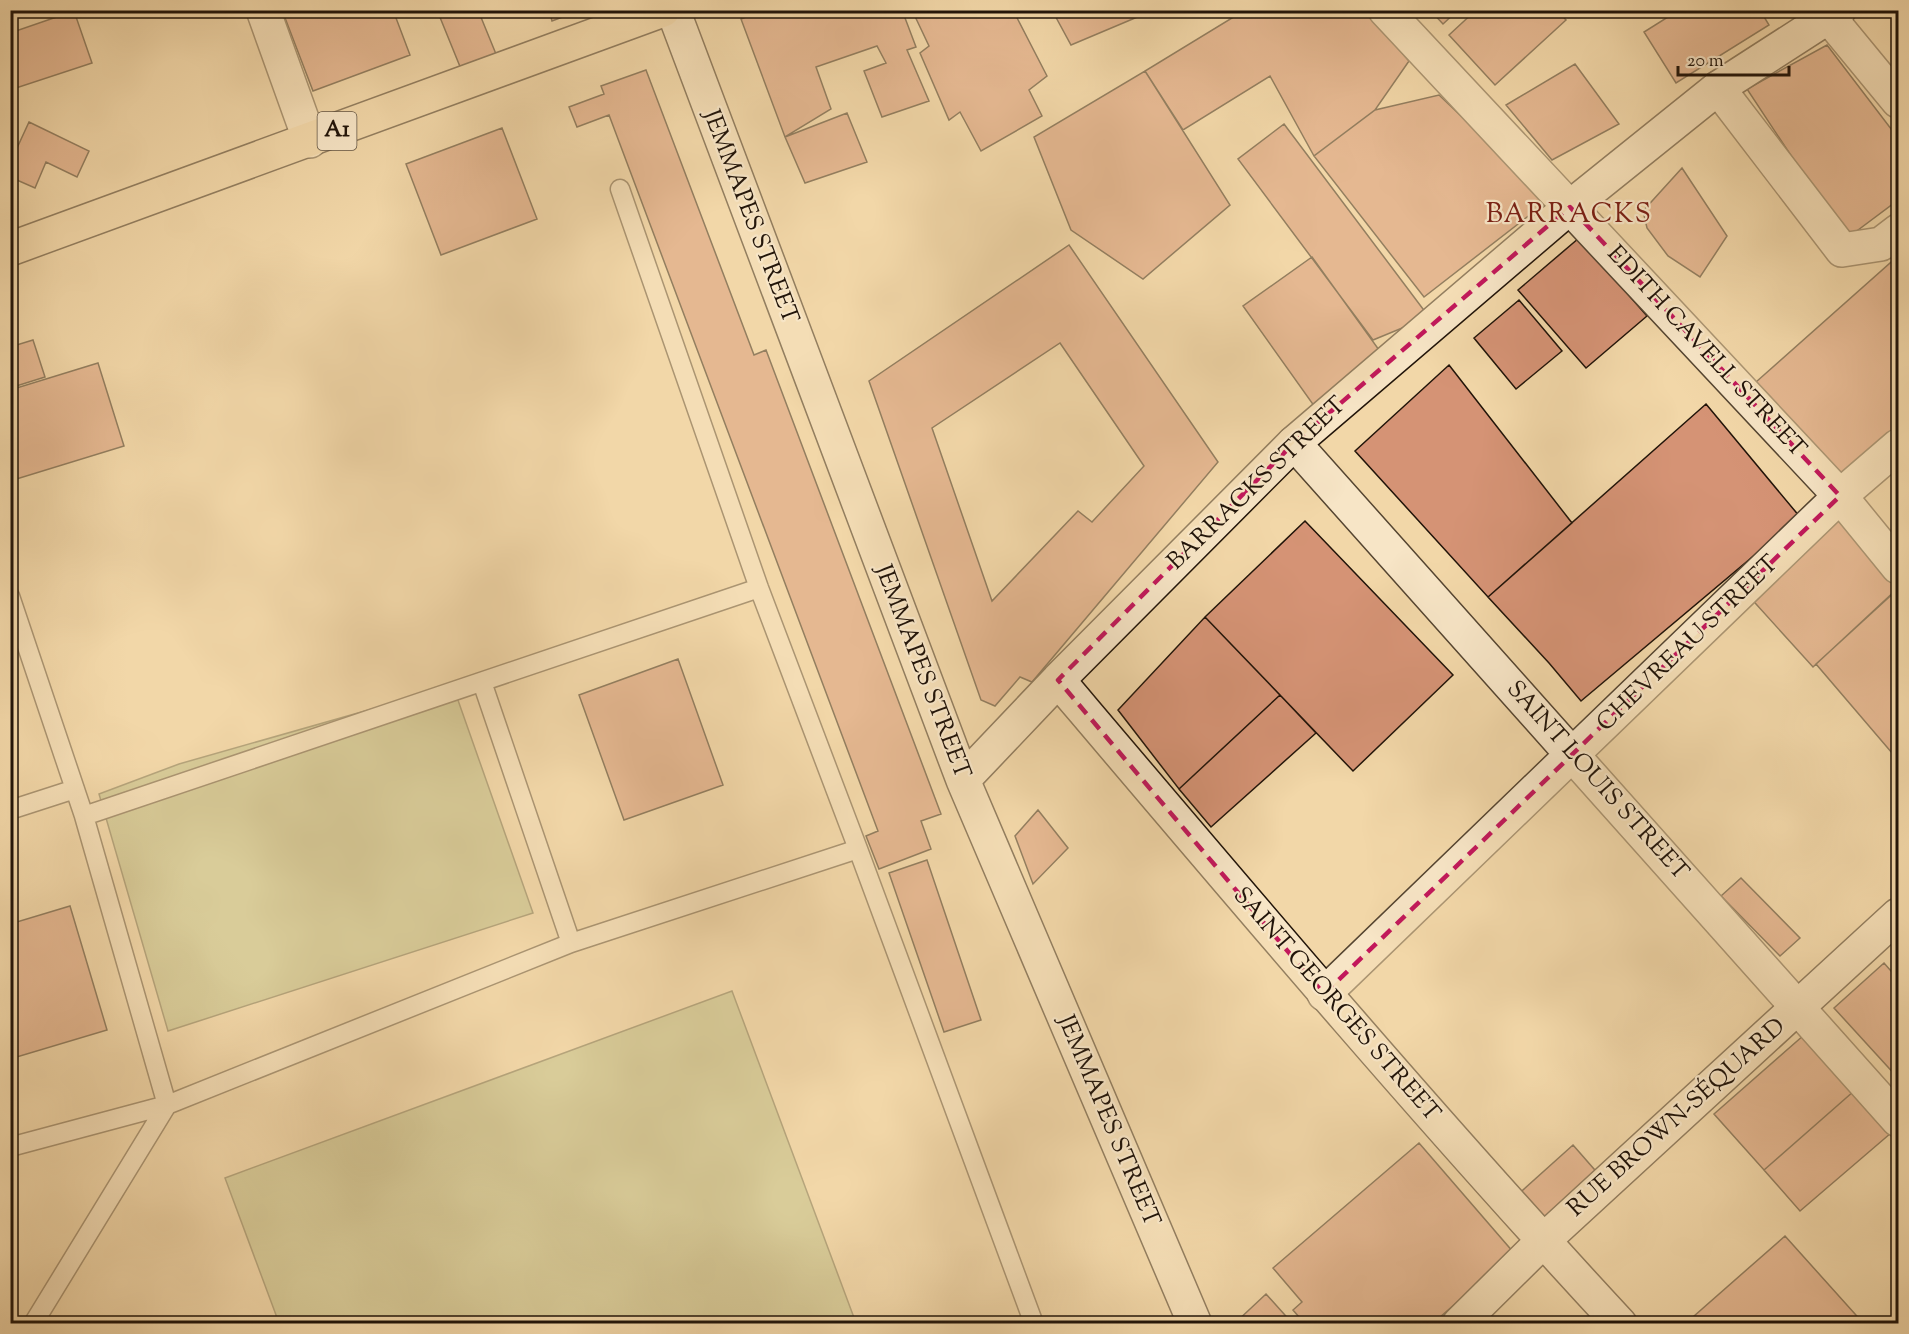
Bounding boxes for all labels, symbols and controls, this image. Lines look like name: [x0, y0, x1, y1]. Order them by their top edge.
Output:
scale bar: [1678, 39, 1789, 77]
text: 20 m: [1687, 49, 1724, 75]
street label: JEMMAPES STREET: [693, 103, 807, 329]
road number: A1: [318, 112, 356, 150]
district label: BARRACKS: [1486, 196, 1652, 235]
street label: EDITH CAVELL STREET: [1598, 238, 1814, 466]
street label: BARRACKS STREET: [1160, 389, 1354, 578]
street label: CHEVREAU STREET: [1590, 548, 1787, 740]
street label: JEMMAPES STREET: [865, 558, 979, 784]
street label: SAINT LOUIS STREET: [1498, 674, 1696, 888]
street label: SAINT GEORGES STREET: [1224, 880, 1448, 1130]
street label: JEMMAPES STREET: [1047, 1008, 1168, 1232]
street label: RUE BROWN-SÉQUARD: [1560, 1011, 1794, 1225]

